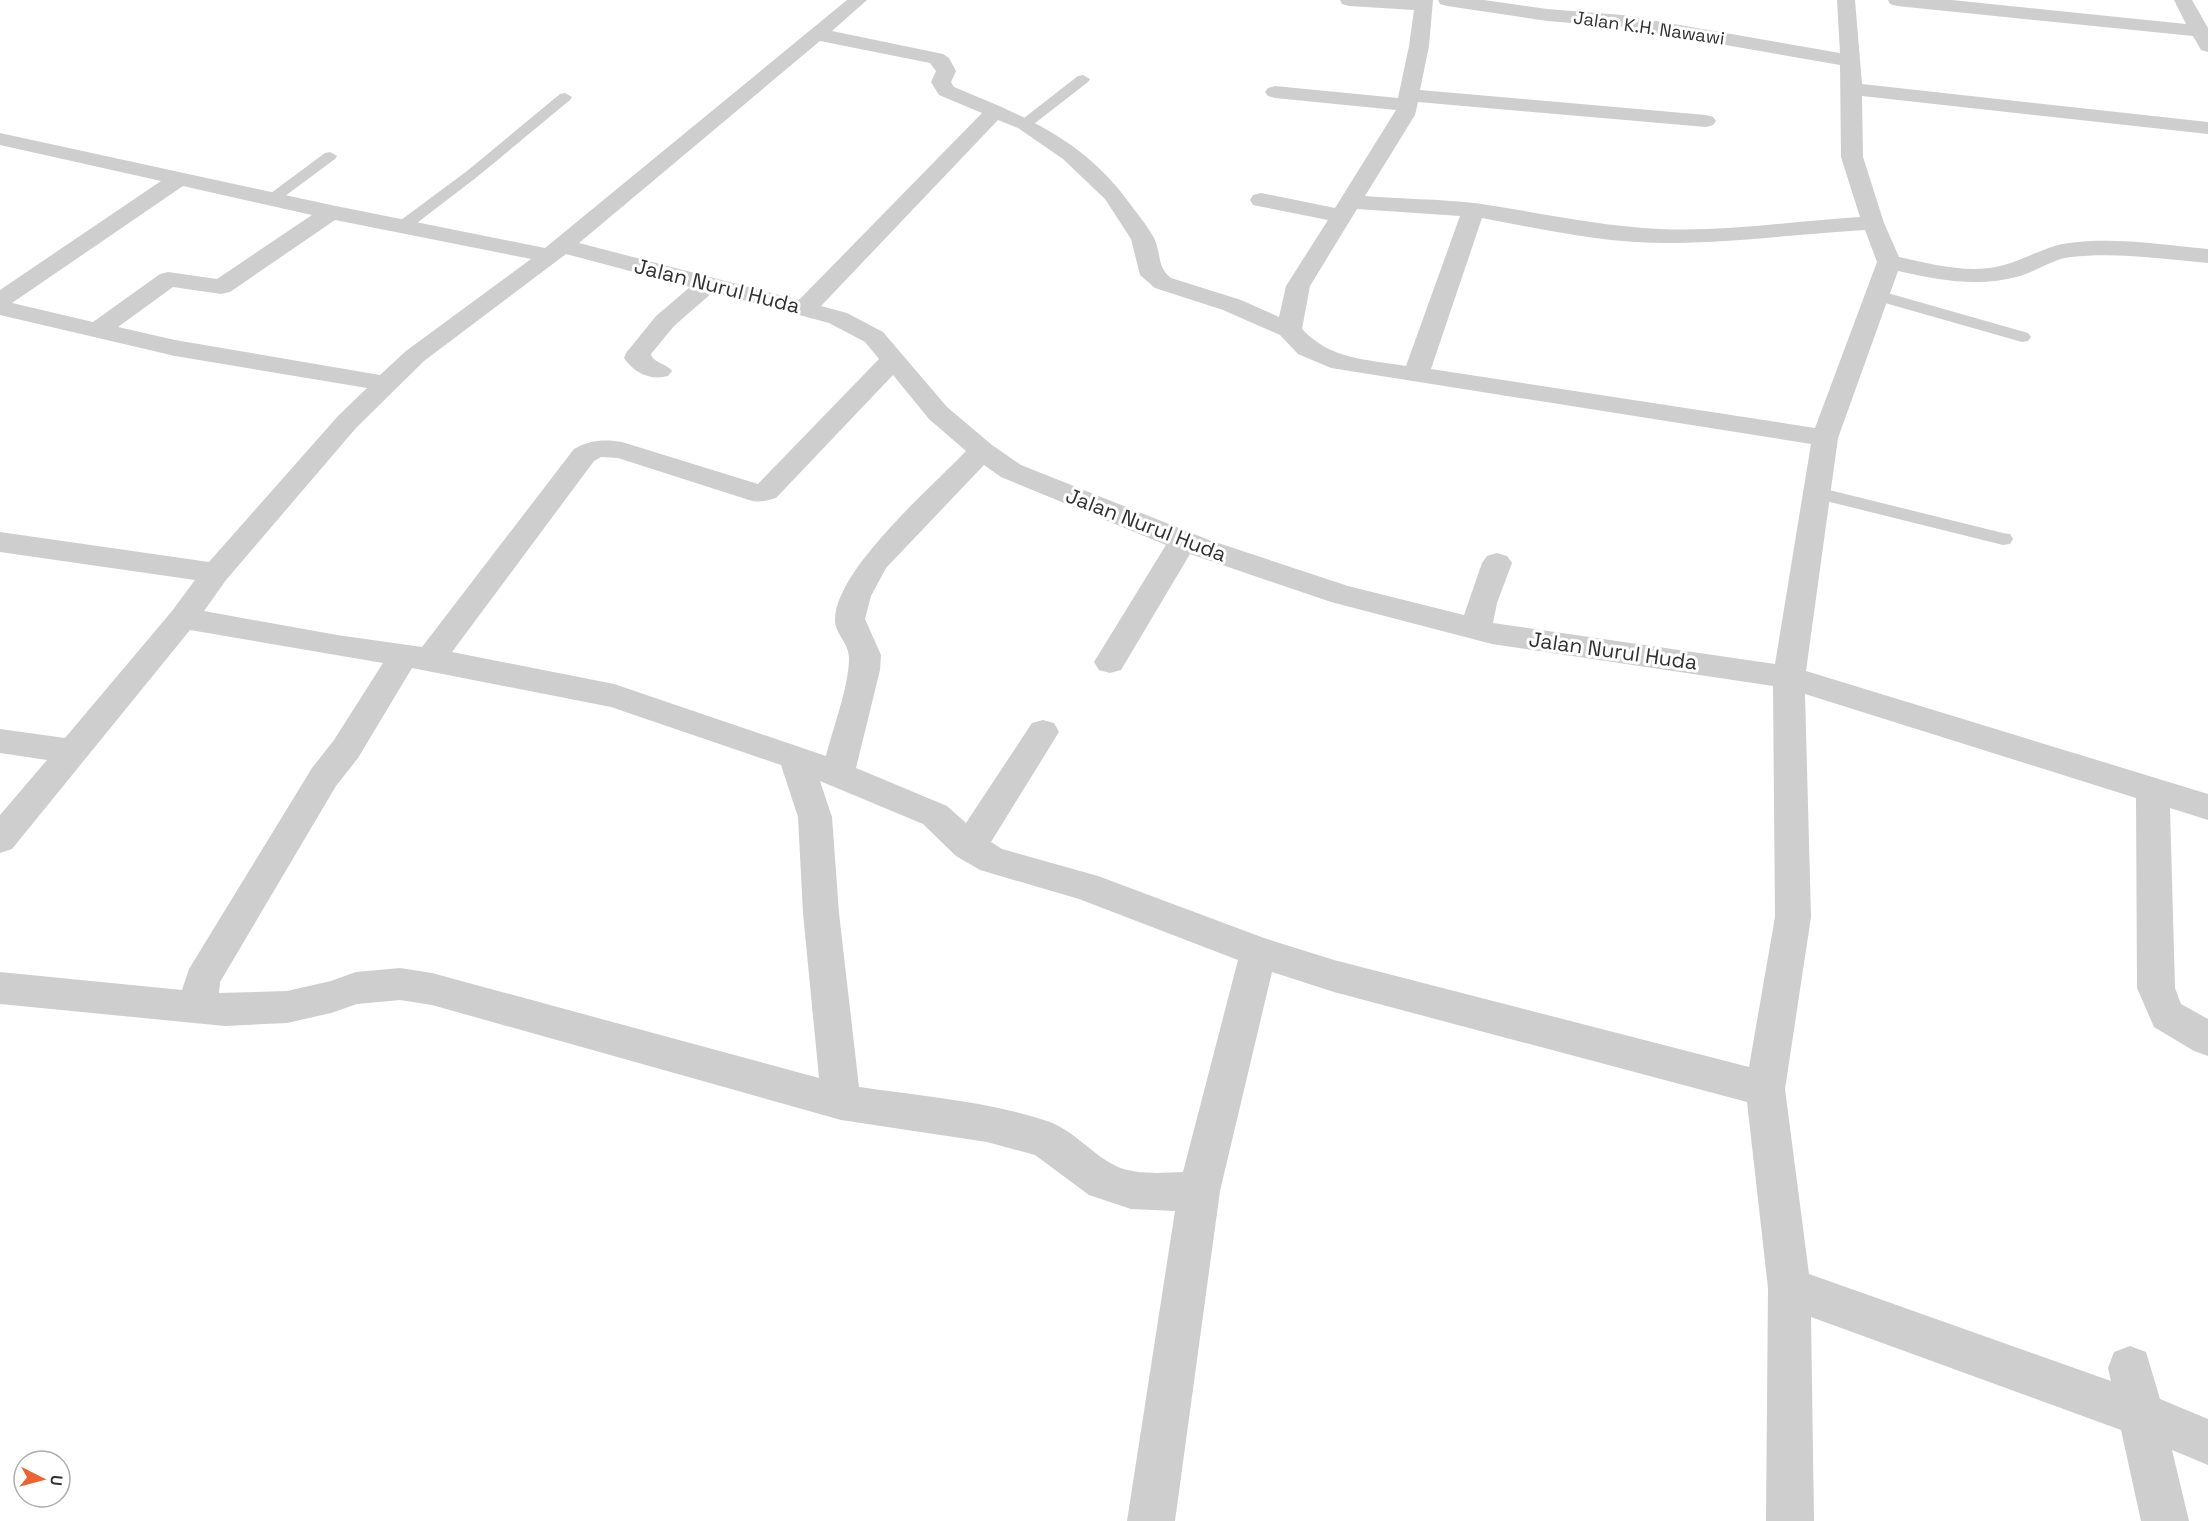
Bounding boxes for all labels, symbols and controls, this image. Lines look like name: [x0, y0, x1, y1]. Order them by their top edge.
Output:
street label: Jalan K.H. Nawawi: [1572, 6, 1726, 49]
street label: Jalan Nurul Huda: [631, 252, 803, 319]
street label: Jalan Nurul Huda: [1062, 481, 1230, 568]
street label: Jalan Nurul Huda: [1527, 625, 1699, 676]
north arrow: [12, 1449, 72, 1509]
text: U: [45, 1474, 67, 1487]

